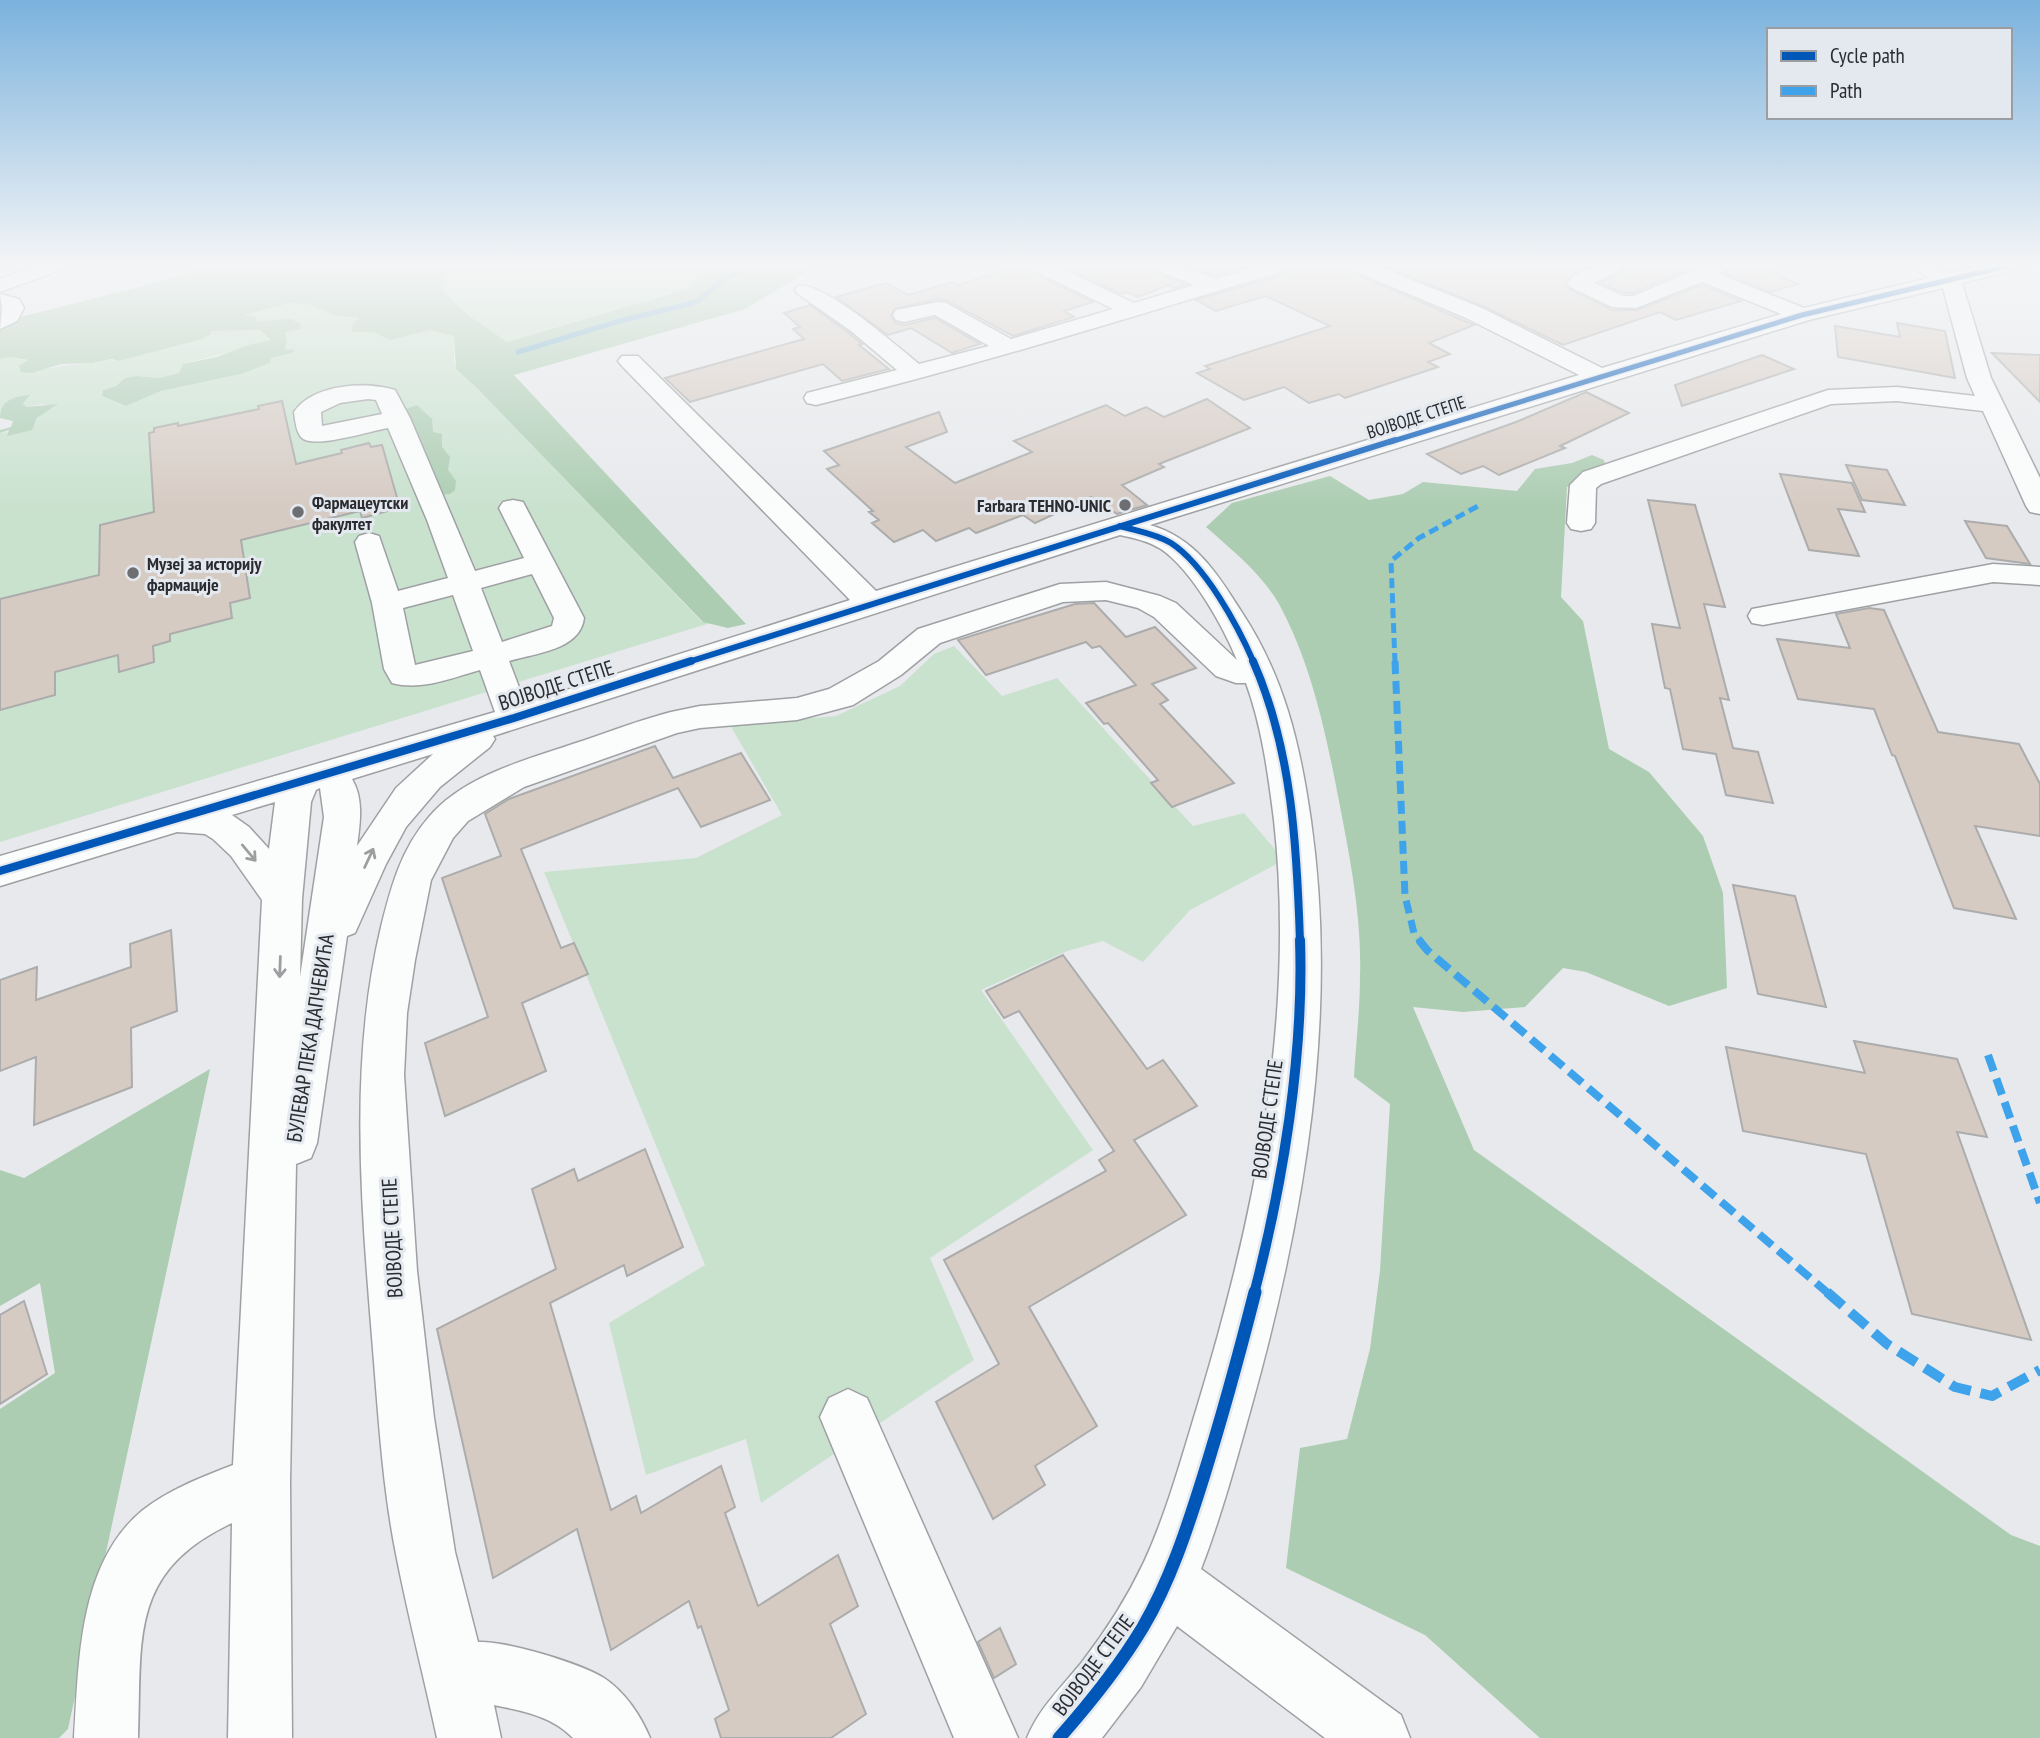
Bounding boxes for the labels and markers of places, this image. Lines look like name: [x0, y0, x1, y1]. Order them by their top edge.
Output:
place label: Фармацеутски факултет: [312, 491, 408, 535]
place label: Farbara TEHNO-UNIC: [977, 494, 1111, 517]
marker: Farbara TEHNO-UNIC: [1117, 497, 1133, 513]
marker: Фармацеутски факултет: [290, 504, 306, 520]
place label: Музеј за историју фармације: [147, 552, 262, 596]
marker: Музеј за историју фармације: [125, 565, 141, 581]

